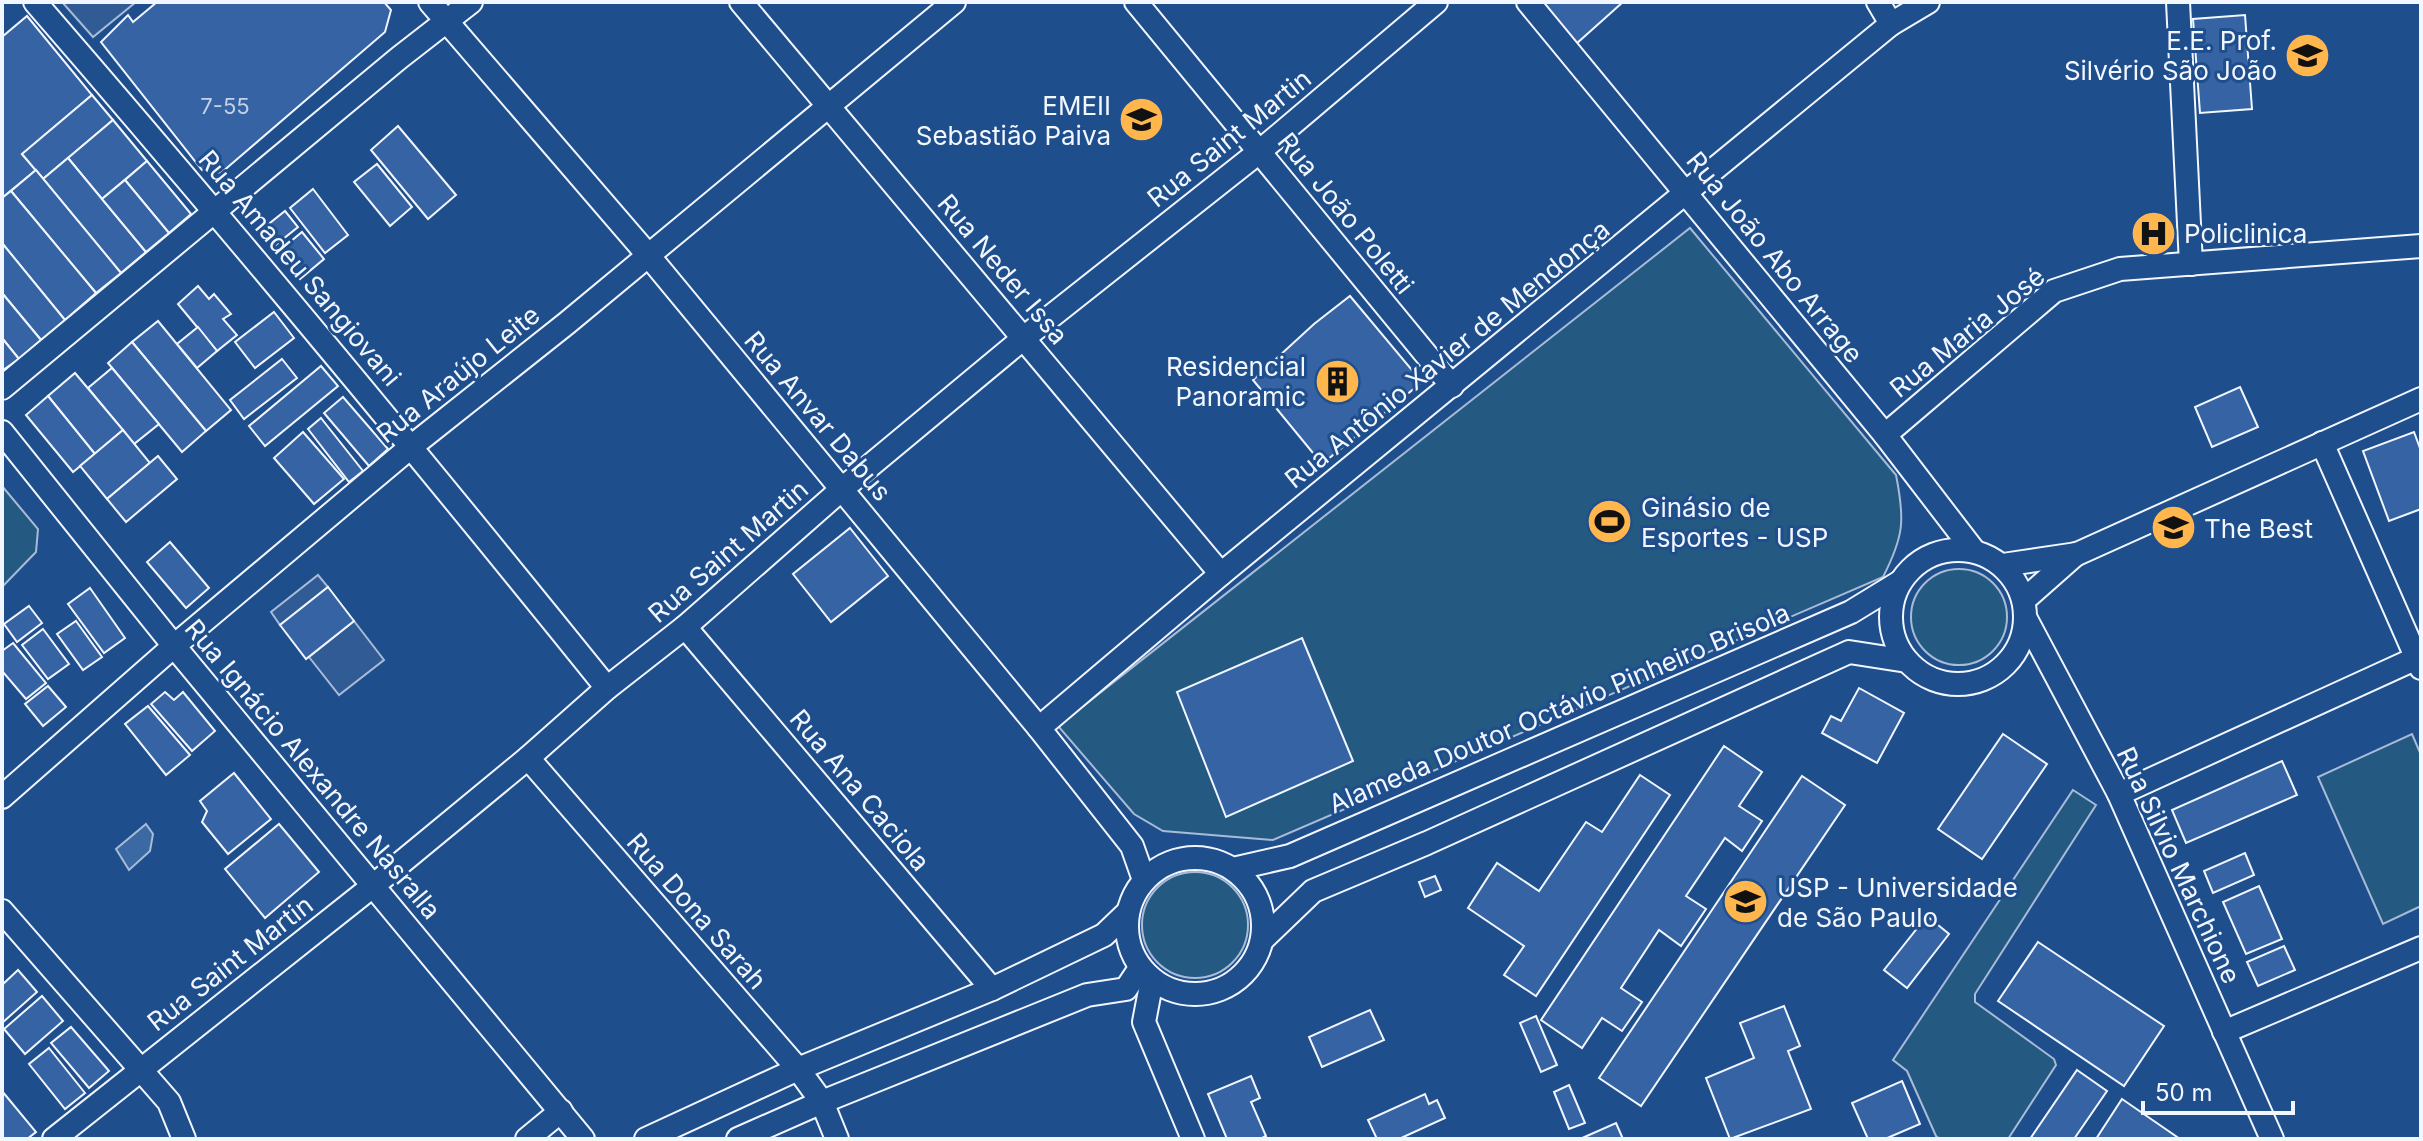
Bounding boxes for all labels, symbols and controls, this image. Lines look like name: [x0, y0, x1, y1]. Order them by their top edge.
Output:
place label: E.E. Prof. Silvério São João: [2064, 25, 2277, 86]
school or university icon: E.E. Prof. Silvério São João: [2284, 31, 2332, 79]
street label: Rua Saint Martin: [1141, 63, 1317, 213]
place label: EMEII Sebastião Paiva: [916, 90, 1111, 151]
house number: 7-55: [200, 93, 250, 119]
school or university icon: EMEII Sebastião Paiva: [1118, 96, 1166, 144]
street label: Rua João Poletti: [1272, 126, 1420, 300]
street label: Rua Amadeu Sangiovani: [192, 144, 408, 392]
street label: Rua João Abo Arrage: [1680, 145, 1870, 369]
street label: Rua Neder Issa: [931, 188, 1075, 350]
hospital icon: Policlinica: [2129, 209, 2177, 257]
street label: Rua Antônio Xavier de Mendonça: [1279, 213, 1615, 495]
place label: Policlinica: [2184, 218, 2307, 249]
street label: Rua Maria José: [1883, 260, 2051, 404]
street label: Rua Araújo Leite: [370, 299, 546, 449]
street label: Rua Anvar Dabus: [738, 325, 898, 507]
place label: Residencial Panoramic: [1166, 351, 1306, 412]
building icon: Residencial Panoramic: [1313, 357, 1361, 405]
street label: Rua Saint Martin: [642, 473, 814, 629]
place label: Ginásio de Esportes - USP: [1641, 492, 1828, 553]
sports icon: Ginásio de Esportes - USP: [1586, 498, 1634, 546]
school or university icon: The Best: [2149, 504, 2197, 552]
place label: The Best: [2204, 513, 2313, 544]
street label: Alameda Doutor Octávio Pinheiro Brisola: [1324, 596, 1794, 820]
street label: Rua Ignácio Alexandre Nasralla: [179, 613, 447, 925]
street label: Rua Ana Caciola: [784, 703, 936, 877]
street label: Rua Silvio Marchione: [2111, 742, 2247, 988]
street label: Rua Dona Sarah: [621, 827, 773, 995]
place label: USP - Universidade de São Paulo: [1777, 872, 2018, 933]
school or university icon: USP - Universidade de São Paulo: [1722, 878, 1770, 926]
street label: Rua Saint Martin: [141, 889, 319, 1037]
scale bar: [2143, 1065, 2293, 1115]
text: 50 m: [2155, 1078, 2213, 1107]

